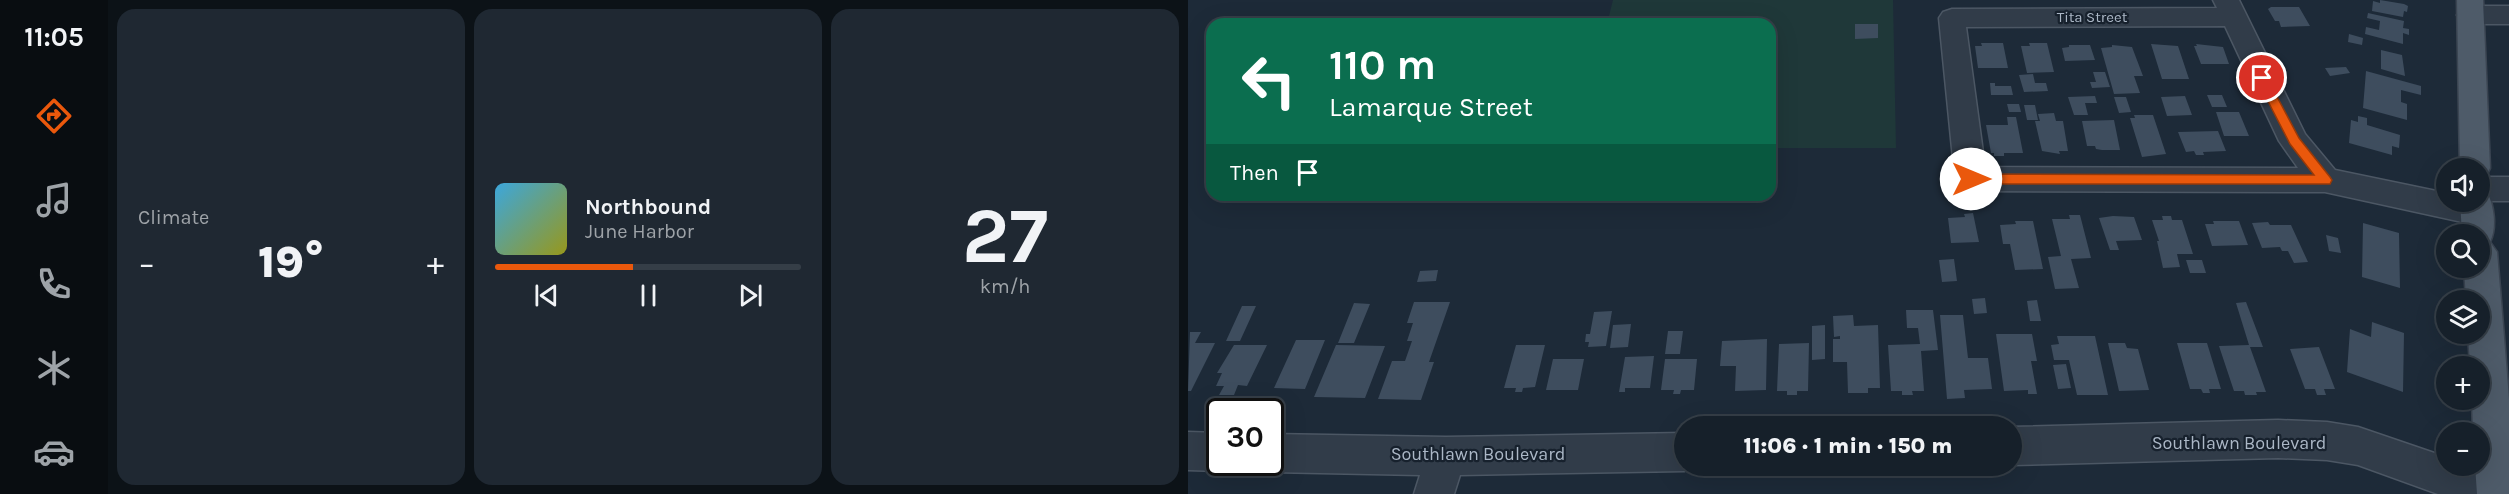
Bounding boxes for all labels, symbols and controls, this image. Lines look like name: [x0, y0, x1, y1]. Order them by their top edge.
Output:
street label: Tita Street: [2057, 8, 2128, 26]
text: 11:05: [24, 21, 84, 53]
text: 110 m: [1329, 40, 1436, 90]
icon: left: [1230, 42, 1308, 120]
pin: [2236, 52, 2287, 103]
icon: arrive: [2245, 61, 2278, 94]
text: Lamarque Street: [1329, 91, 1533, 123]
icon: directions: [33, 95, 75, 137]
position arrow: [1939, 147, 2003, 211]
icon: arrive: [1291, 156, 1324, 189]
map controls: [2436, 158, 2490, 476]
button: sound: [2436, 158, 2490, 212]
text: Then: [1230, 160, 1279, 186]
icon: music: [33, 179, 75, 221]
text: 27: [962, 190, 1048, 282]
text: Northbound: [585, 194, 711, 220]
text: Climate: [138, 206, 209, 229]
text: June Harbor: [585, 220, 694, 243]
button: search: [2436, 224, 2490, 278]
text: 19°: [258, 236, 324, 288]
text: −: [138, 244, 155, 282]
text: +: [427, 244, 444, 282]
icon: phone: [33, 263, 75, 305]
text: km/h: [980, 275, 1030, 298]
icon: previous: [530, 279, 563, 312]
icon: pause: [632, 279, 665, 312]
icon: next: [734, 279, 767, 312]
button: layers: [2436, 290, 2490, 344]
icon: climate: [33, 347, 75, 389]
button: +: [2436, 356, 2490, 410]
speed limit sign: 30: [1206, 398, 1284, 476]
button: −: [2436, 422, 2490, 476]
icon: car: [33, 431, 75, 473]
street label: Southlawn Boulevard: [2152, 432, 2326, 454]
text: 11:06 · 1 min · 150 m: [1744, 433, 1952, 459]
street label: Southlawn Boulevard: [1391, 443, 1565, 465]

